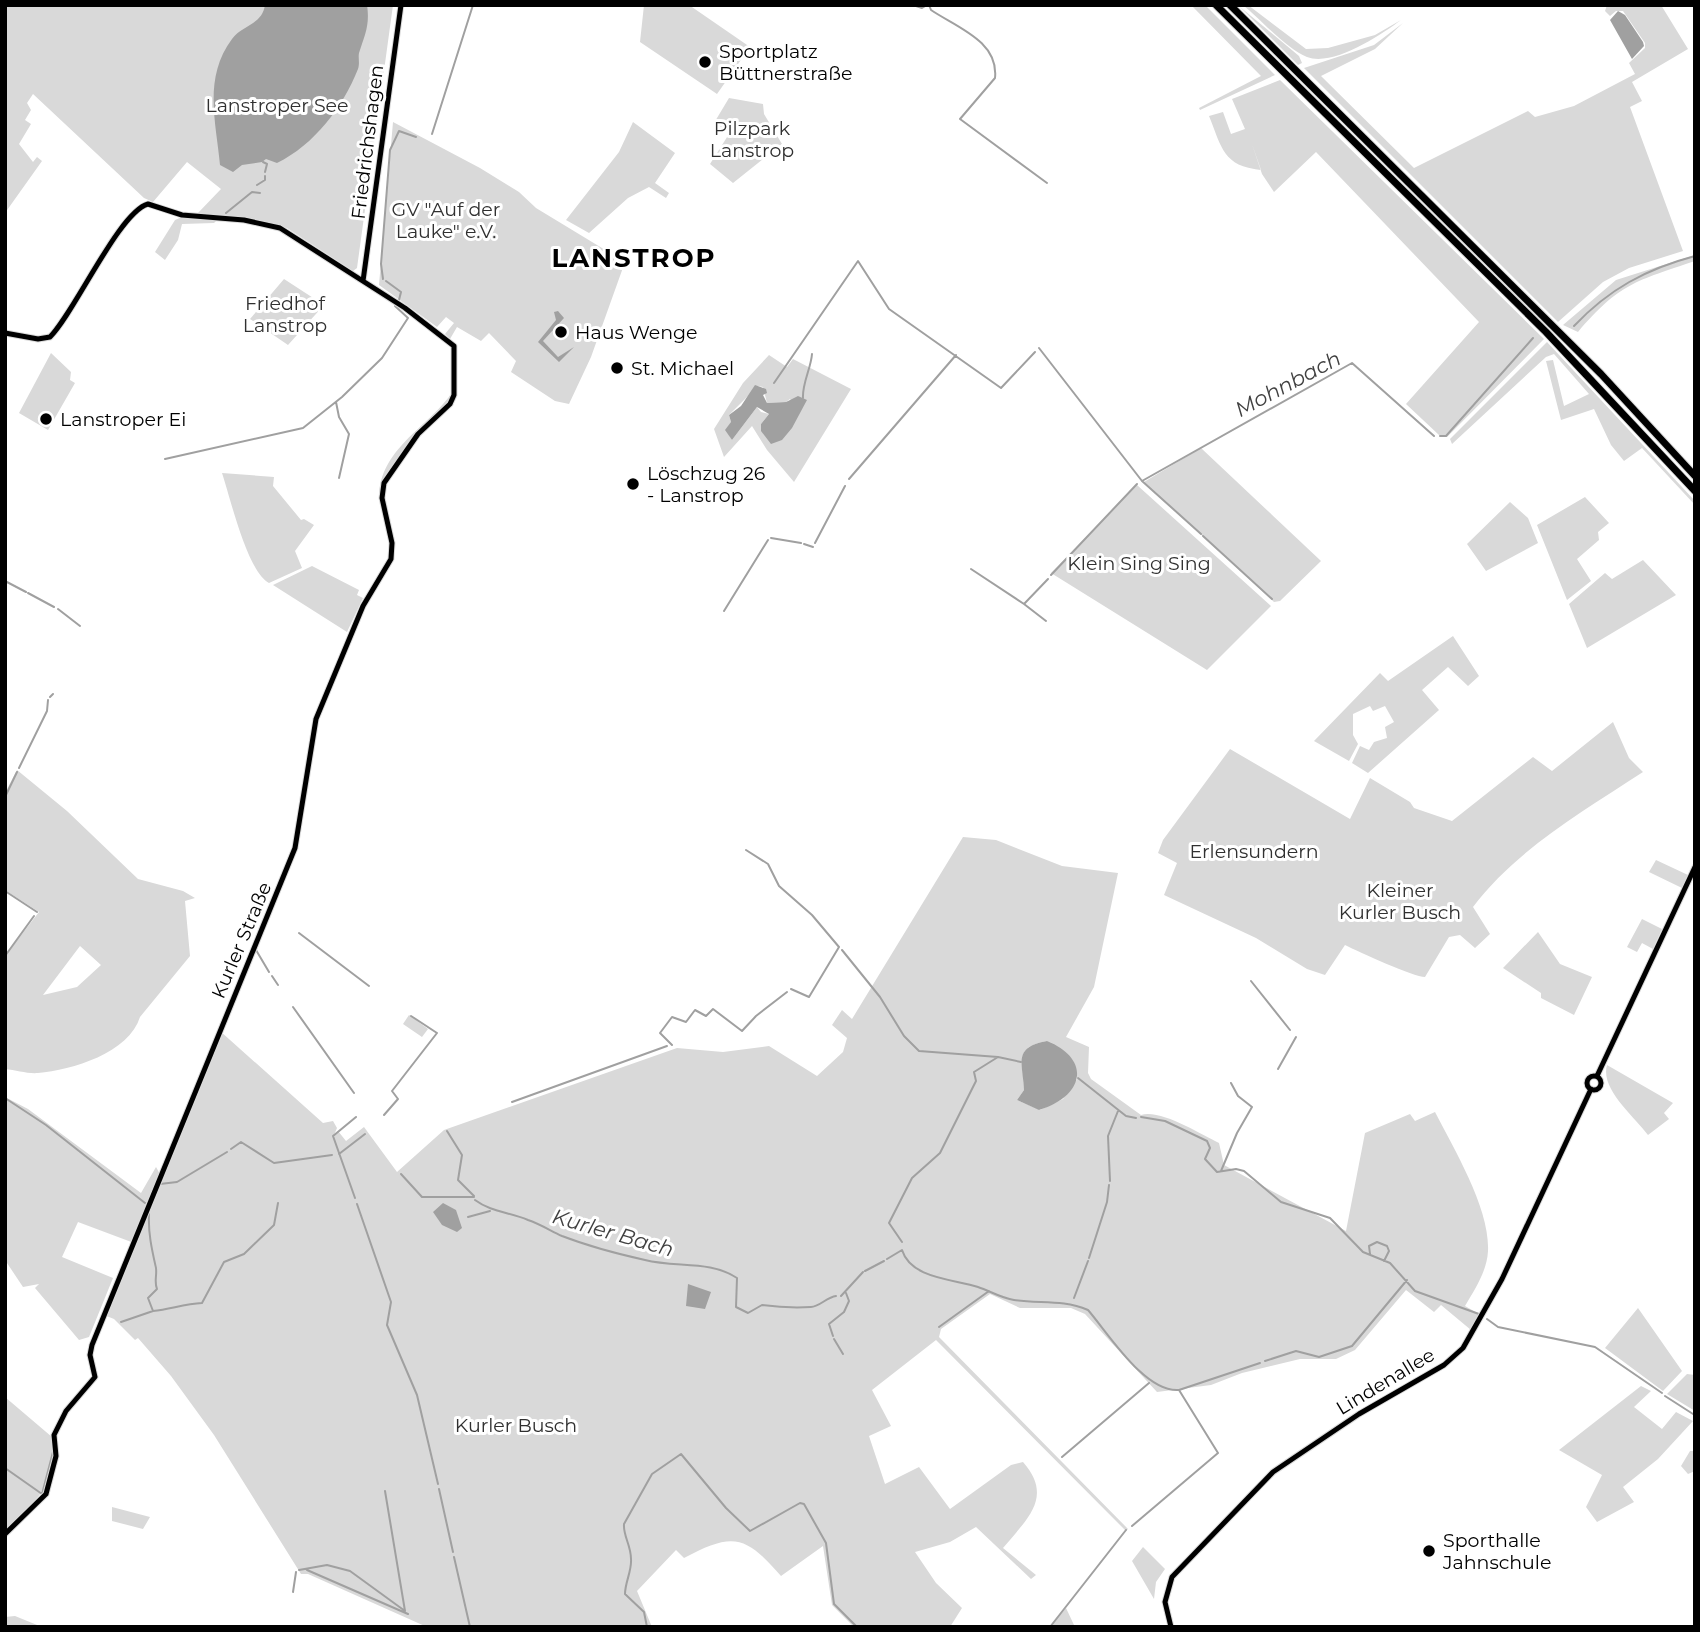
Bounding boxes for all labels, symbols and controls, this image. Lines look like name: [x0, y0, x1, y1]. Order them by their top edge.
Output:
place label: Sportplatz Büttnerstraße: [719, 40, 852, 85]
marker: Sportplatz Büttnerstraße: [697, 54, 713, 70]
street label: Friedrichshagen: [347, 64, 388, 221]
park label: Lanstroper See: [205, 94, 349, 117]
park label: Pilzpark Lanstrop: [710, 117, 794, 162]
park label: GV "Auf der Lauke" e.V.: [392, 198, 500, 243]
district label: LANSTROP: [551, 242, 717, 274]
park label: Friedhof Lanstrop: [243, 292, 327, 337]
place label: Haus Wenge: [575, 321, 698, 344]
marker: Haus Wenge: [553, 324, 569, 340]
water label: Mohnbach: [1231, 345, 1345, 422]
place label: St. Michael: [631, 357, 734, 380]
marker: St. Michael: [609, 360, 625, 376]
place label: Lanstroper Ei: [60, 408, 186, 431]
marker: Lanstroper Ei: [38, 411, 54, 427]
place label: Löschzug 26 - Lanstrop: [647, 462, 765, 507]
marker: Löschzug 26 - Lanstrop: [625, 476, 641, 492]
park label: Klein Sing Sing: [1067, 552, 1211, 575]
park label: Erlensundern: [1189, 840, 1319, 863]
street label: Kurler Straße: [207, 879, 276, 1002]
park label: Kleiner Kurler Busch: [1339, 879, 1461, 924]
water label: Kurler Bach: [550, 1203, 677, 1262]
street label: Lindenallee: [1332, 1343, 1439, 1420]
park label: Kurler Busch: [455, 1414, 577, 1437]
place label: Sporthalle Jahnschule: [1442, 1529, 1551, 1574]
marker: Sporthalle Jahnschule: [1421, 1543, 1437, 1559]

